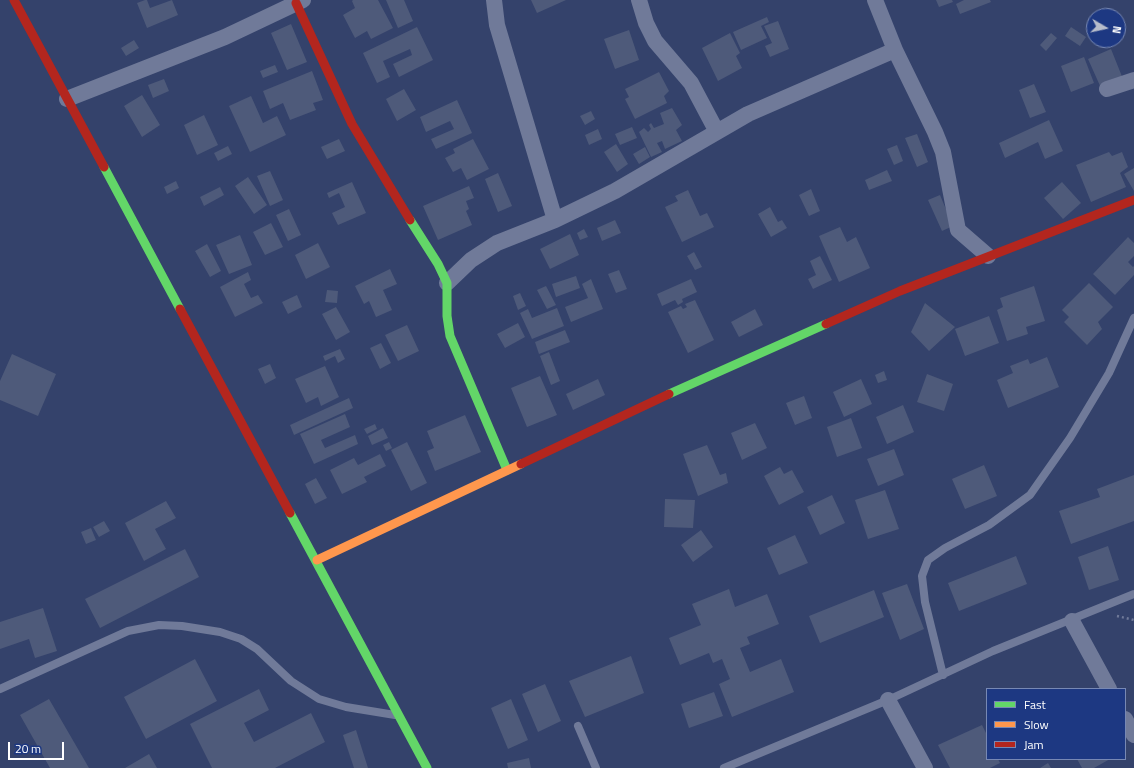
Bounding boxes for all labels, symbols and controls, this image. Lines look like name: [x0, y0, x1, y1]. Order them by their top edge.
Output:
north arrow: [1086, 8, 1126, 48]
text: N: [1108, 25, 1125, 35]
legend: [986, 688, 1126, 760]
text: Fast: [1024, 695, 1046, 714]
text: Slow: [1024, 715, 1049, 734]
scale bar: [10, 734, 66, 760]
text: Jam: [1024, 735, 1044, 754]
text: 20 m: [15, 739, 41, 758]

